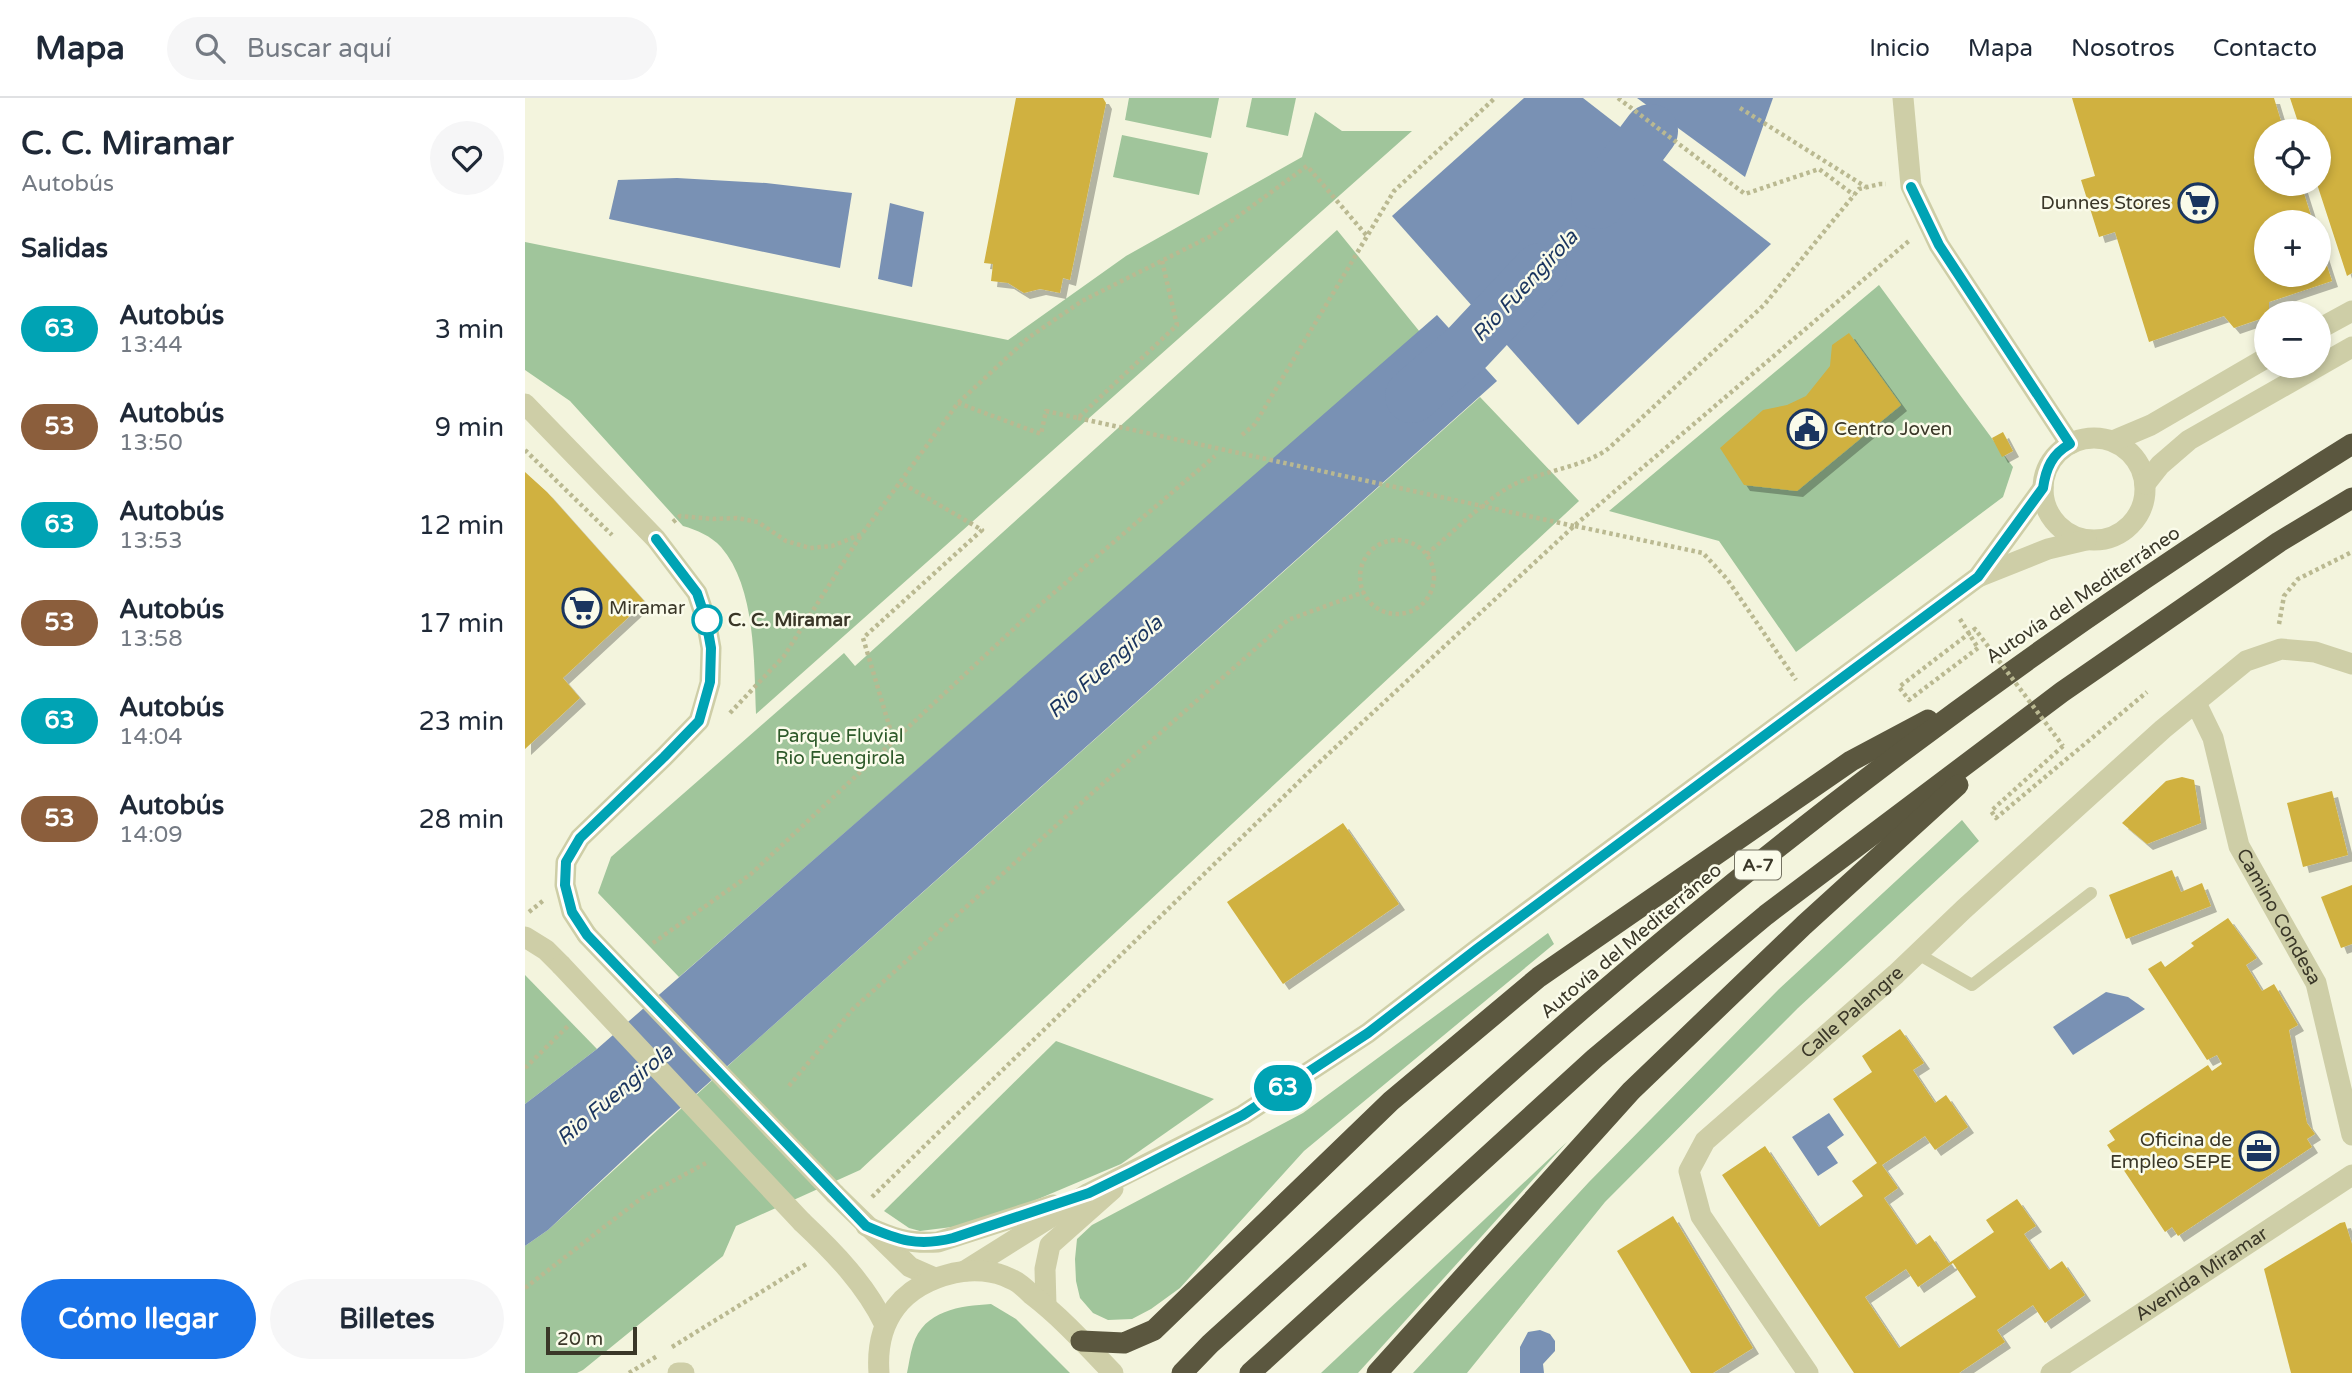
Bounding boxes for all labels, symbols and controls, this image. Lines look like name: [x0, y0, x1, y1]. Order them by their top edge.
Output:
search box: [167, 17, 657, 80]
text: Mapa: [35, 29, 125, 68]
icon: search: [191, 29, 229, 67]
text: Buscar aquí: [247, 33, 391, 64]
text: Inicio: [1869, 34, 1930, 63]
text: Mapa: [1968, 34, 2033, 63]
text: Nosotros: [2071, 34, 2175, 63]
text: Contacto: [2213, 34, 2317, 63]
map controls: [2254, 119, 2331, 378]
button: locate: [2254, 119, 2331, 196]
button: heart: [430, 121, 504, 195]
text: C. C. Miramar: [21, 124, 234, 163]
text: Autobús: [21, 170, 114, 198]
supermarket icon: Dunnes Stores: [2177, 182, 2219, 224]
place label: Dunnes Stores: [2041, 192, 2171, 214]
button: +: [2254, 210, 2331, 287]
water label: Rio Fuengirola: [1467, 224, 1584, 347]
text: Salidas: [21, 233, 108, 264]
text: Autobús: [119, 300, 224, 331]
button: −: [2254, 301, 2331, 378]
text: 63: [44, 314, 75, 343]
text: 3 min: [435, 314, 504, 345]
text: 13:44: [119, 331, 183, 359]
text: Autobús: [119, 398, 224, 429]
public building icon: Centro Joven: [1786, 408, 1828, 450]
text: 53: [44, 412, 75, 441]
text: 9 min: [435, 412, 504, 443]
place label: Centro Joven: [1834, 418, 1952, 440]
text: 13:50: [119, 429, 183, 457]
text: Autobús: [119, 496, 224, 527]
text: 63: [44, 510, 75, 539]
text: 12 min: [418, 510, 504, 541]
street label: Autovía del Mediterráneo: [1982, 522, 2184, 668]
text: 13:53: [119, 527, 183, 555]
supermarket icon: Miramar: [561, 587, 603, 629]
text: Autobús: [119, 594, 224, 625]
place label: Miramar: [609, 597, 686, 619]
marker: C. C. Miramar: [692, 605, 722, 635]
text: 53: [44, 608, 75, 637]
text: 17 min: [418, 608, 504, 639]
place label: C. C. Miramar: [728, 609, 851, 631]
water label: Rio Fuengirola: [1042, 610, 1168, 724]
text: 13:58: [119, 625, 183, 653]
text: Autobús: [119, 692, 224, 723]
text: 63: [44, 706, 75, 735]
text: 23 min: [418, 706, 504, 737]
text: 14:04: [119, 723, 183, 751]
park label: Parque Fluvial Rio Fuengirola: [775, 725, 905, 769]
text: Autobús: [119, 790, 224, 821]
text: 53: [44, 804, 75, 833]
text: 28 min: [418, 804, 504, 835]
text: 14:09: [119, 821, 183, 849]
street label: Camino Condesa: [2232, 845, 2326, 989]
road number: A-7: [1735, 850, 1781, 880]
street label: Autovía del Mediterráneo: [1536, 859, 1726, 1023]
street label: Calle Palangre: [1796, 962, 1908, 1063]
water label: Rio Fuengirola: [552, 1038, 679, 1151]
line badge: 63: [1251, 1065, 1315, 1111]
text: 63: [1268, 1073, 1298, 1102]
place label: Oficina de Empleo SEPE: [2110, 1129, 2232, 1173]
office icon: Oficina de Empleo SEPE: [2238, 1130, 2280, 1172]
street label: Avenida Miramar: [2131, 1222, 2273, 1326]
button: Cómo llegar: [21, 1279, 256, 1359]
button: Billetes: [270, 1279, 504, 1359]
scale bar: [546, 1324, 637, 1356]
text: 20 m: [557, 1328, 603, 1350]

